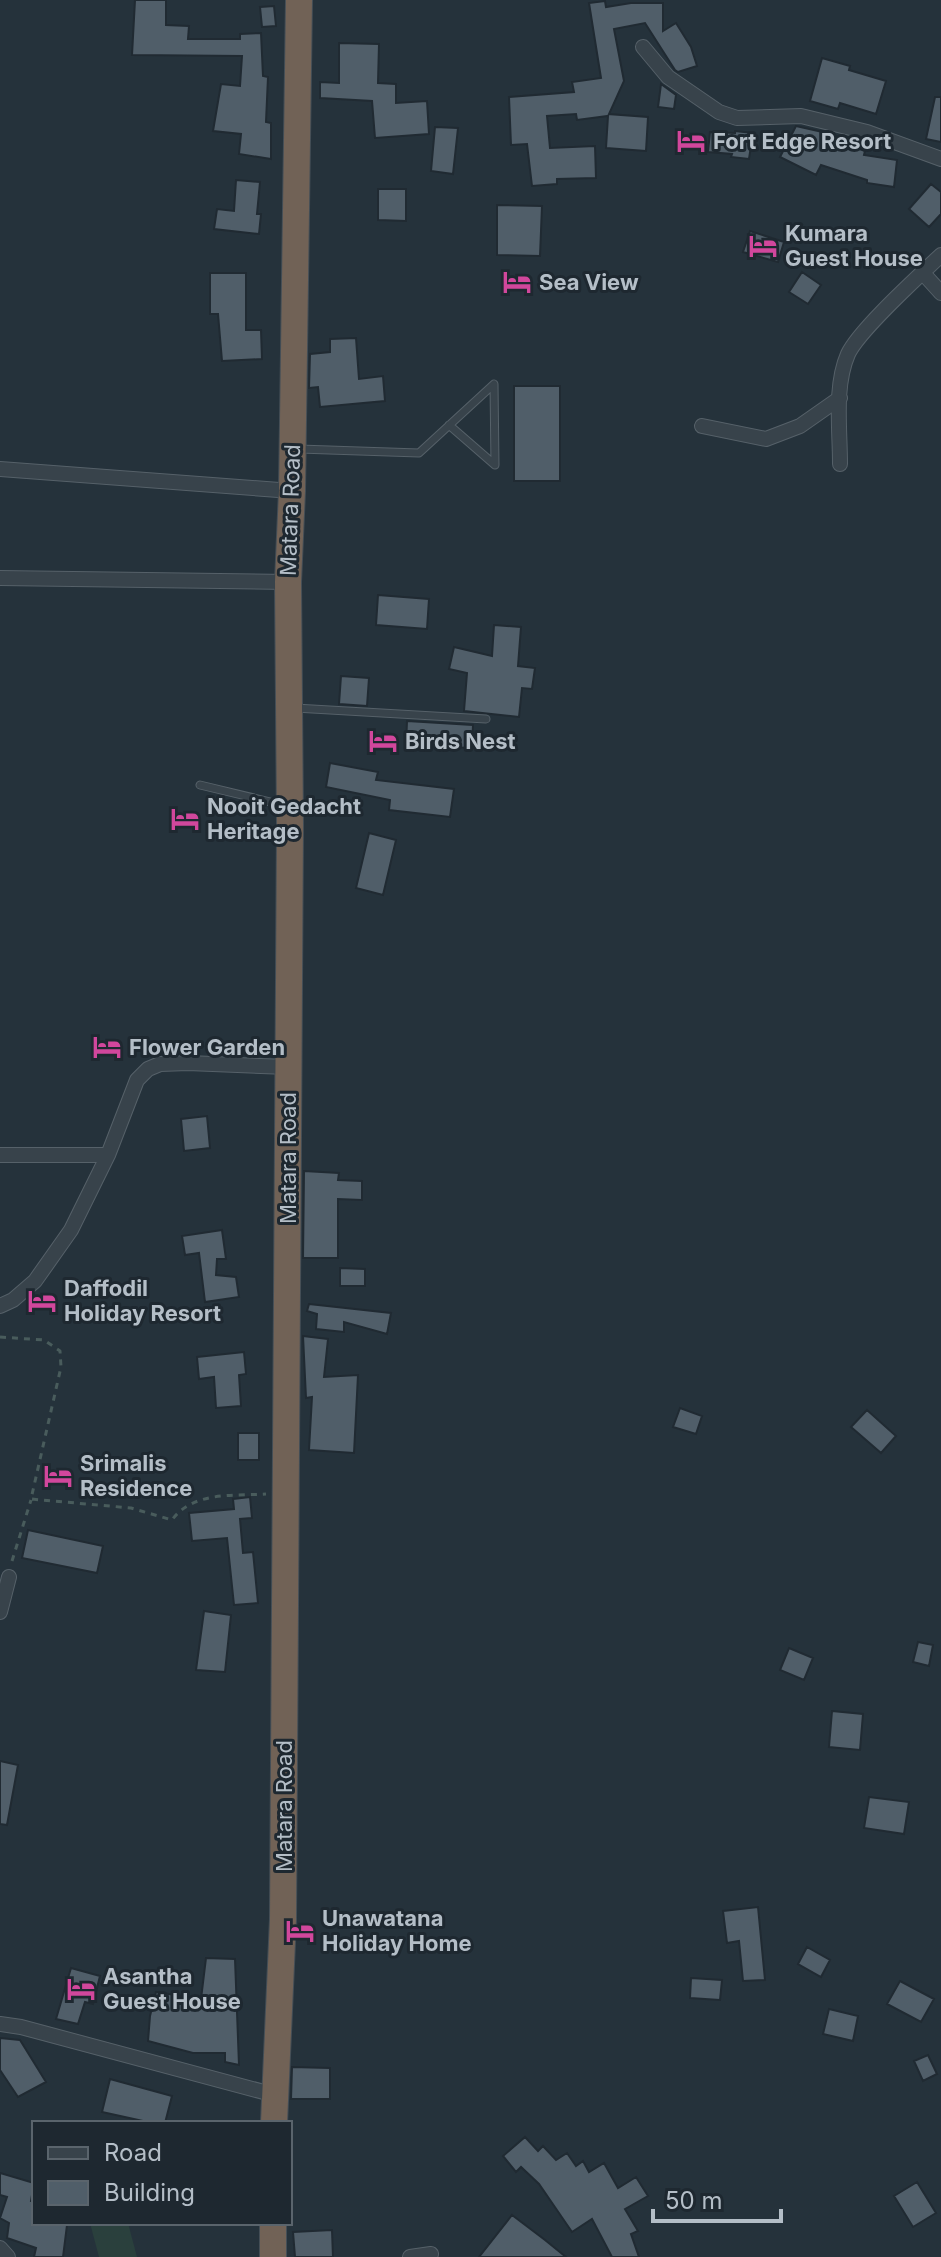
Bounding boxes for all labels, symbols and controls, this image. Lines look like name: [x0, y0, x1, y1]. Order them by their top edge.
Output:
hotel icon: Fort Edge Resort: [676, 126, 706, 156]
place label: Fort Edge Resort: [713, 128, 891, 154]
place label: Kumara Guest House: [785, 220, 923, 271]
hotel icon: Kumara Guest House: [748, 231, 778, 261]
hotel icon: Sea View: [502, 267, 532, 297]
place label: Sea View: [539, 269, 639, 295]
street label: Matara Road: [275, 444, 305, 576]
hotel icon: Birds Nest: [368, 726, 398, 756]
place label: Birds Nest: [405, 728, 516, 754]
place label: Nooit Gedacht Heritage: [207, 793, 361, 844]
hotel icon: Nooit Gedacht Heritage: [170, 804, 200, 834]
hotel icon: Flower Garden: [92, 1032, 122, 1062]
place label: Flower Garden: [129, 1034, 285, 1060]
street label: Matara Road: [275, 1092, 301, 1224]
place label: Daffodil Holiday Resort: [64, 1275, 221, 1326]
hotel icon: Daffodil Holiday Resort: [27, 1286, 57, 1316]
place label: Srimalis Residence: [80, 1450, 192, 1501]
hotel icon: Srimalis Residence: [43, 1461, 73, 1491]
street label: Matara Road: [271, 1740, 297, 1872]
place label: Unawatana Holiday Home: [322, 1905, 472, 1956]
hotel icon: Unawatana Holiday Home: [285, 1916, 315, 1946]
place label: Asantha Guest House: [103, 1963, 241, 2014]
hotel icon: Asantha Guest House: [66, 1974, 96, 2004]
legend: [32, 2121, 292, 2225]
text: Road: [104, 2138, 162, 2167]
scale bar: [653, 2173, 781, 2223]
text: Building: [104, 2178, 195, 2207]
text: 50 m: [665, 2186, 723, 2215]

